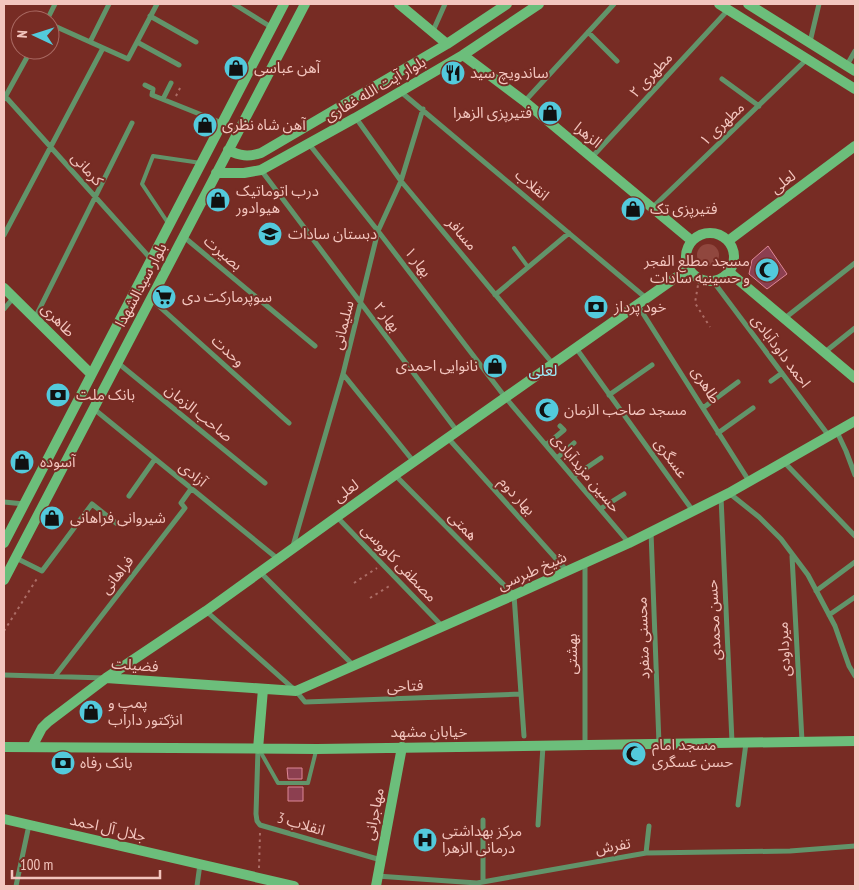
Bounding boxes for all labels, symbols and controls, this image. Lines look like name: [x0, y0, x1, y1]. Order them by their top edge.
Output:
north arrow: [10, 10, 60, 60]
text: N: [13, 30, 31, 38]
street label: مطهری ۲: [625, 48, 676, 101]
street label: بلوار آیت الله غفاری: [321, 52, 429, 125]
shop icon: آهن عباسی: [223, 55, 249, 81]
place label: آهن عباسی: [254, 58, 321, 77]
restaurant icon: ساندویچ سید: [440, 60, 466, 86]
place label: ساندویچ سید: [470, 63, 549, 85]
street label: مطهری ۱: [695, 98, 748, 150]
shop icon: فتیرپزی الزهرا: [537, 100, 563, 126]
place label: فتیرپزی الزهرا: [453, 103, 532, 123]
shop icon: آهن شاه نظری: [192, 112, 218, 138]
place label: آهن شاه نظری: [222, 115, 306, 134]
street label: الزهرا: [571, 118, 606, 152]
street label: کرمانی: [67, 148, 108, 190]
street label: انقلاب: [511, 165, 553, 204]
street label: لعلی: [766, 166, 799, 197]
place label: درب اتوماتیک هیوادور: [235, 181, 319, 217]
shop icon: درب اتوماتیک هیوادور: [205, 187, 231, 213]
shop icon: فتیرپزی تک: [620, 196, 646, 222]
place label: فتیرپزی تک: [650, 199, 718, 219]
street label: مسافر: [442, 212, 482, 254]
school or university icon: دبستان سادات: [257, 221, 283, 247]
place label: دبستان سادات: [288, 224, 377, 243]
street label: بصیرت: [200, 231, 247, 274]
street label: بلوار سیدالشهدا: [110, 239, 171, 330]
street label: بهار ۱: [401, 243, 436, 281]
place label: مسجد مطلع الفجر و حسینیه سادات: [643, 251, 750, 287]
mosque icon: مسجد مطلع الفجر و حسینیه سادات: [754, 257, 780, 283]
supermarket icon: سوپرمارکت دی: [151, 284, 177, 310]
place label: سوپرمارکت دی: [182, 287, 272, 307]
bank icon: خود پرداز: [583, 294, 609, 320]
place label: خود پرداز: [613, 297, 667, 317]
street label: سلیمانی: [327, 298, 358, 351]
street label: بهار ۲: [370, 298, 405, 336]
street label: طاهری: [37, 299, 79, 341]
street label: احمد داودآبادی: [748, 310, 815, 391]
street label: وحدت: [208, 331, 249, 371]
shop icon: نانوایی احمدی: [482, 353, 508, 379]
place label: نانوایی احمدی: [396, 356, 478, 375]
district label: لعلی: [528, 360, 558, 380]
street label: طاهری: [688, 363, 725, 407]
street label: صاحب الزمان: [162, 380, 237, 446]
bank icon: بانک ملت: [45, 382, 71, 408]
place label: بانک ملت: [76, 385, 135, 404]
mosque icon: مسجد صاحب الزمان: [534, 397, 560, 423]
place label: مسجد صاحب الزمان: [564, 400, 687, 419]
street label: حسین مزیدآبادی: [548, 429, 625, 516]
street label: عسگری: [650, 434, 693, 482]
shop icon: آسوده: [9, 449, 35, 475]
place label: آسوده: [40, 452, 76, 471]
street label: آزادی: [175, 457, 212, 491]
street label: بهار دوم: [493, 472, 540, 520]
street label: لعلی: [329, 475, 362, 506]
shop icon: شیروانی فراهانی: [39, 505, 65, 531]
street label: همتی: [445, 507, 482, 544]
place label: شیروانی فراهانی: [70, 508, 166, 527]
street label: مصطفی کاووسی: [357, 520, 441, 606]
street label: شیخ طبرسی: [494, 547, 571, 597]
street label: فراهانی: [96, 551, 138, 598]
street label: حسن محمدی: [702, 579, 725, 661]
street label: محسنی منفرد: [632, 596, 653, 680]
street label: میرداودی: [773, 621, 794, 677]
street label: بهشتی: [562, 633, 581, 675]
street label: فضیلت: [111, 653, 160, 676]
street label: فتاحی: [386, 675, 424, 696]
place label: پمپ و انژکتور داراب: [108, 693, 183, 729]
shop icon: پمپ و انژکتور داراب: [78, 699, 104, 725]
street label: خیابان مشهد: [391, 722, 468, 741]
place label: مسجد امام حسن عسگری: [652, 735, 733, 771]
mosque icon: مسجد امام حسن عسگری: [621, 741, 647, 767]
bank icon: بانک رفاه: [50, 750, 76, 776]
place label: بانک رفاه: [80, 753, 132, 772]
street label: مهاجرانی: [359, 786, 388, 842]
street label: انقلاب 3: [275, 808, 327, 839]
street label: جلال آل احمد: [68, 810, 148, 846]
place label: مرکز بهداشتی درمانی الزهرا: [442, 821, 522, 857]
hospital icon: مرکز بهداشتی درمانی الزهرا: [412, 827, 438, 853]
street label: تفرش: [594, 833, 632, 858]
scale bar: [12, 848, 160, 880]
text: 100 m: [20, 855, 53, 874]

